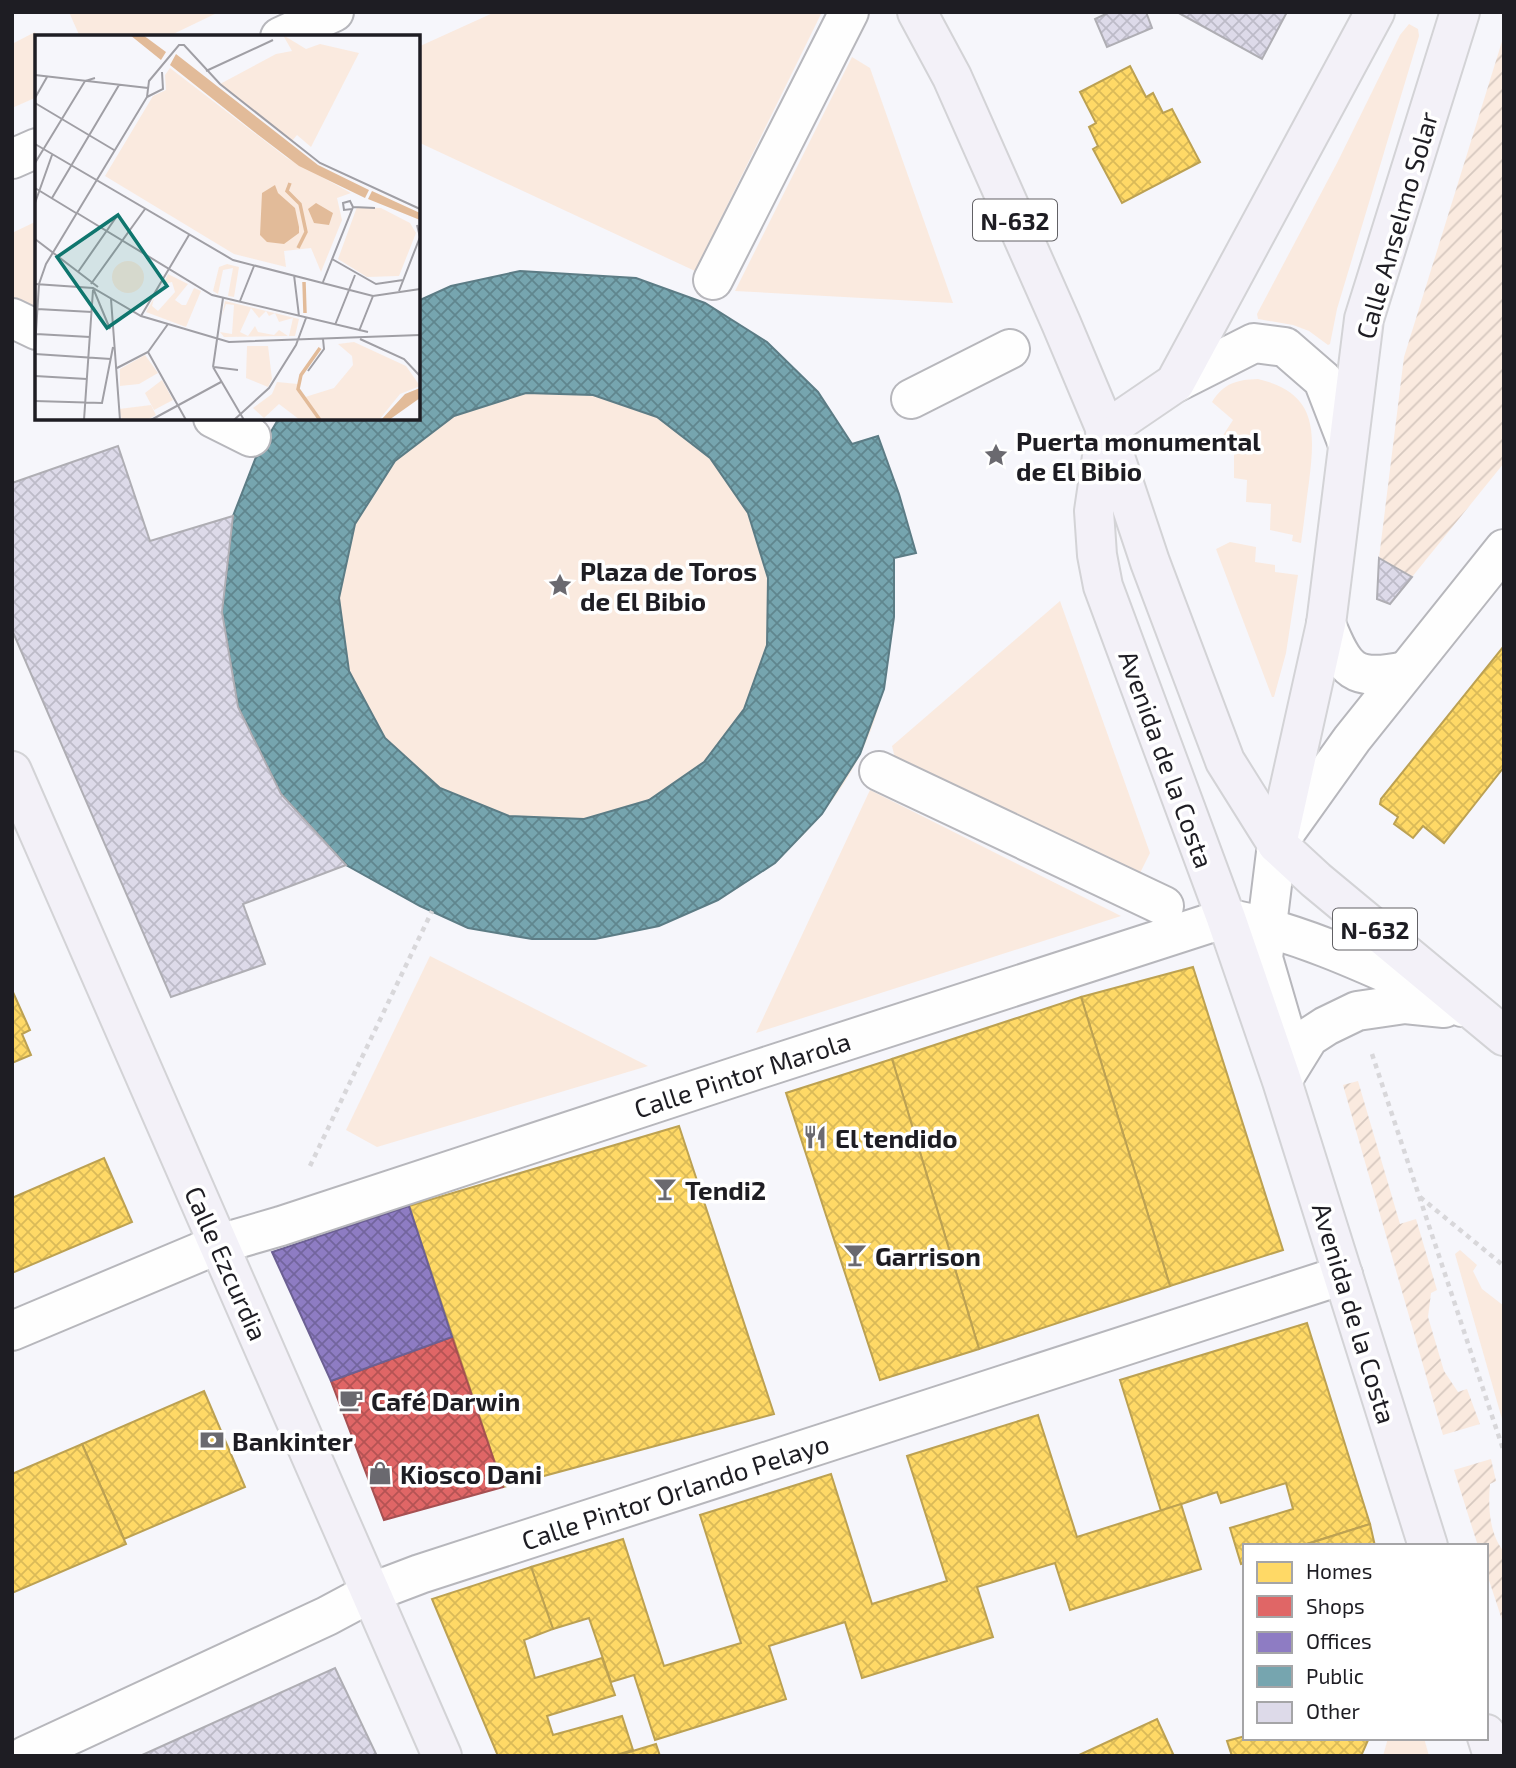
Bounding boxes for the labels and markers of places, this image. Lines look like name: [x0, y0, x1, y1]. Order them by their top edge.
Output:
place label: Puerta monumental de El Bibio: [1016, 425, 1261, 486]
place icon: Puerta monumental de El Bibio: [982, 441, 1010, 469]
place label: Plaza de Toros de El Bibio: [580, 555, 757, 616]
place icon: Plaza de Toros de El Bibio: [546, 571, 574, 599]
place label: El tendido: [835, 1122, 958, 1153]
restaurant icon: El tendido: [801, 1123, 829, 1151]
place label: Tendi2: [685, 1174, 766, 1205]
bar icon: Tendi2: [651, 1175, 679, 1203]
place label: Garrison: [875, 1240, 981, 1271]
bar icon: Garrison: [841, 1241, 869, 1269]
place label: Café Darwin: [371, 1385, 520, 1416]
cafe icon: Café Darwin: [337, 1386, 365, 1414]
place label: Bankinter: [232, 1425, 353, 1456]
bank icon: Bankinter: [198, 1426, 226, 1454]
place label: Kiosco Dani: [400, 1458, 542, 1489]
shop icon: Kiosco Dani: [366, 1459, 394, 1487]

